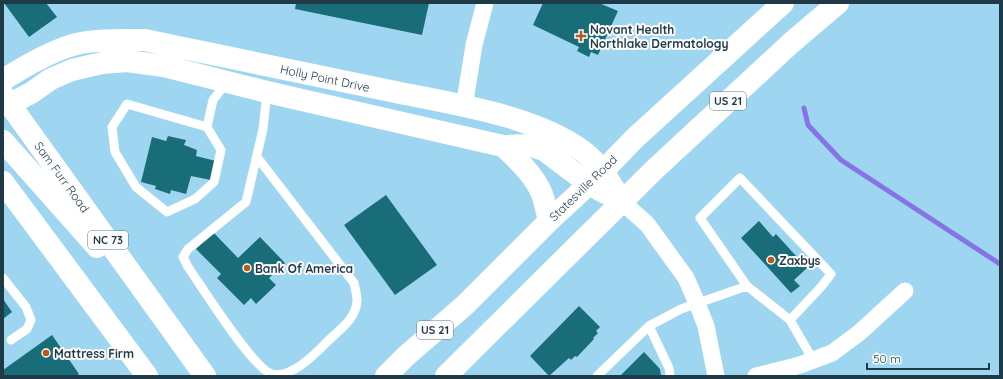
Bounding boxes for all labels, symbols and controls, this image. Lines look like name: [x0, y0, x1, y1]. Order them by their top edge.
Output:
place label: Novant Health Northlake Dermatology: [590, 22, 728, 51]
marker: Novant Health Northlake Dermatology: [575, 30, 587, 42]
street label: Holly Point Drive: [279, 61, 371, 95]
road number: US 21: [710, 92, 746, 110]
street label: Sam Furr Road: [31, 139, 93, 215]
street label: Statesville Road: [546, 152, 620, 224]
road number: NC 73: [88, 231, 128, 249]
place label: Zaxbys: [779, 253, 821, 268]
marker: Zaxbys: [766, 255, 776, 265]
place label: Bank Of America: [255, 261, 353, 276]
marker: Bank Of America: [242, 263, 252, 273]
road number: US 21: [417, 321, 453, 339]
scale bar: [867, 345, 989, 371]
place label: Mattress Firm: [54, 346, 134, 361]
marker: Mattress Firm: [41, 348, 51, 358]
text: 50 m: [873, 351, 901, 366]

